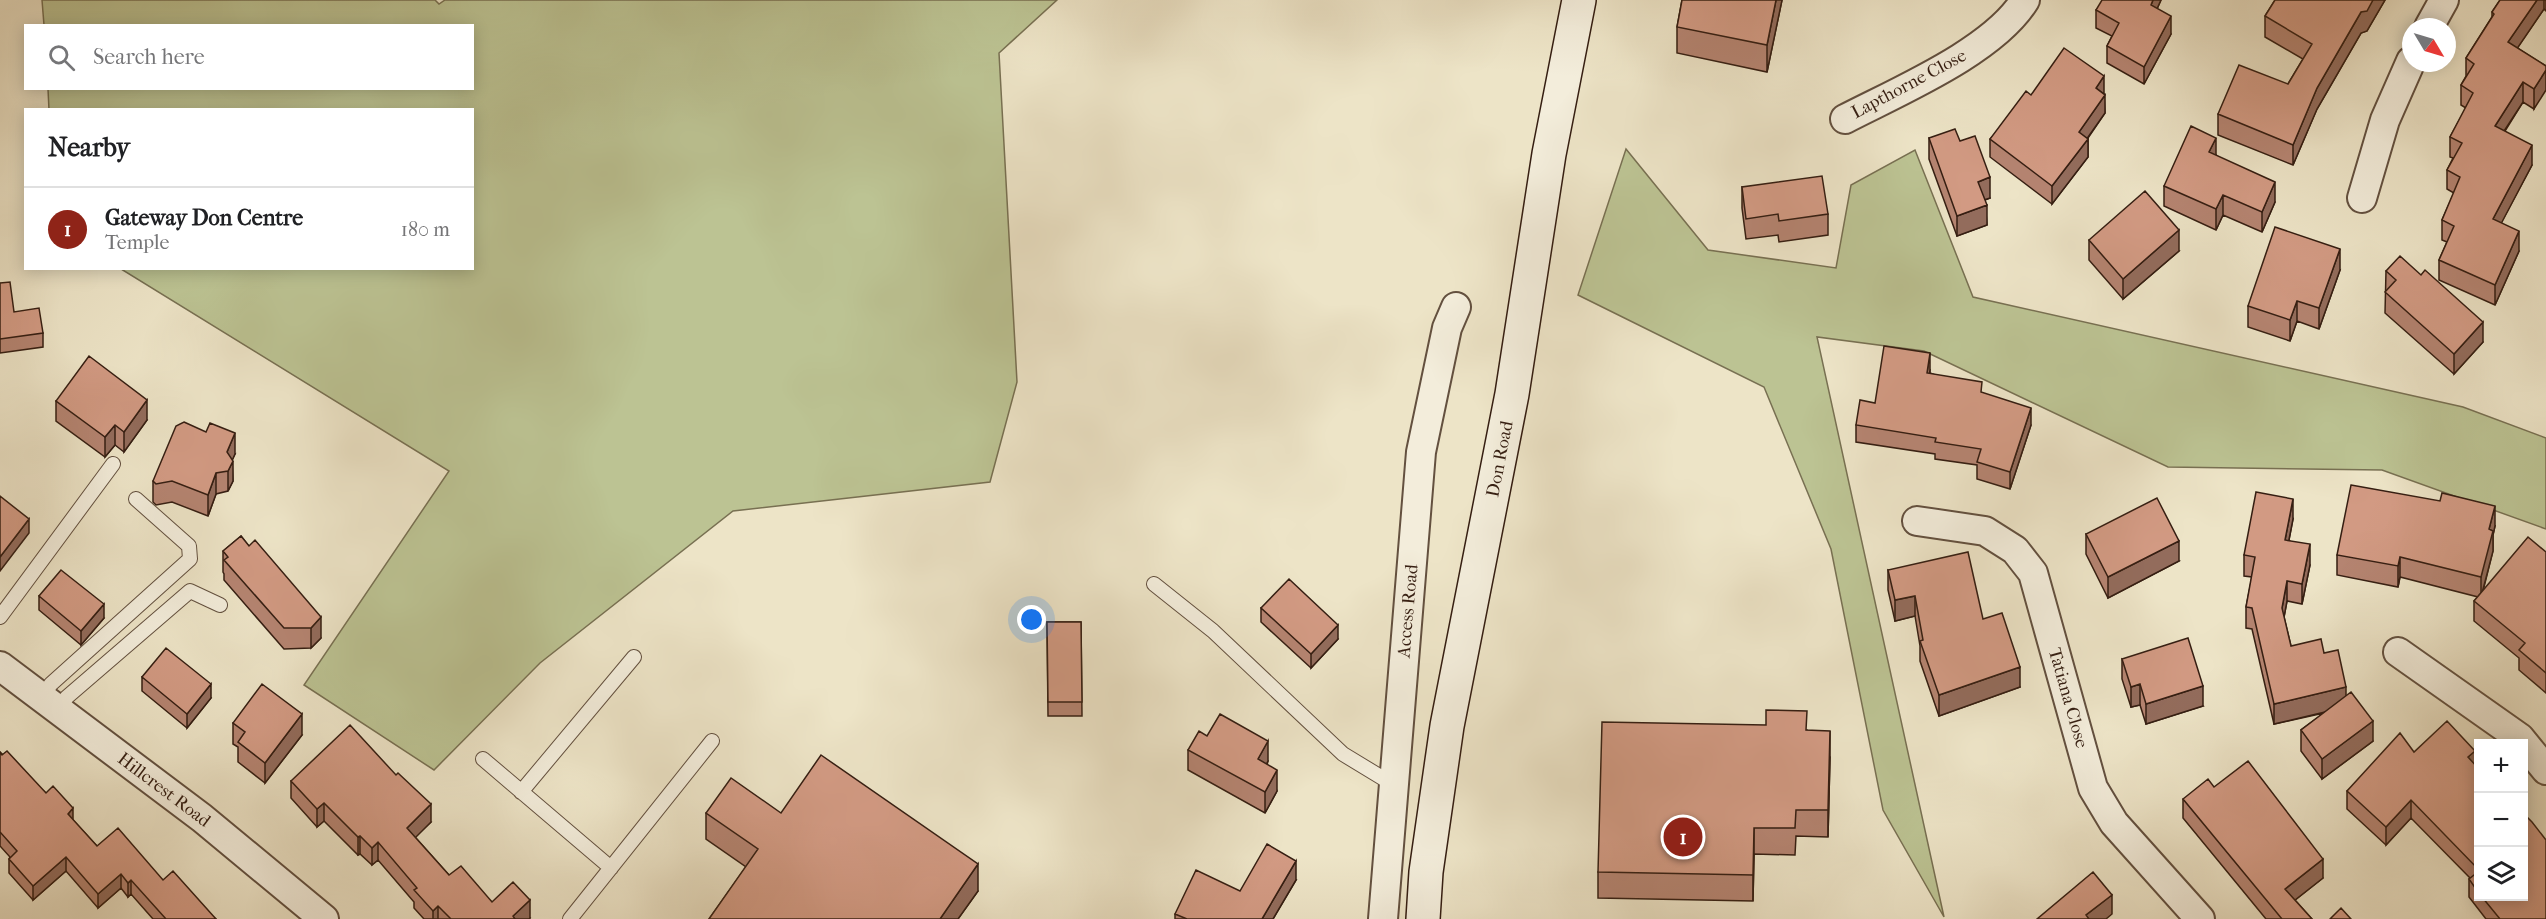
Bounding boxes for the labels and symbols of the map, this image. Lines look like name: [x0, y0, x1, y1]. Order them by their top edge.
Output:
north arrow: [2402, 18, 2456, 72]
street label: Lapthorne Close: [1848, 45, 1970, 123]
street label: Don Road: [1482, 419, 1518, 499]
street label: Access Road: [1393, 563, 1423, 660]
your location: [1017, 605, 1046, 634]
street label: Tatiana Close: [2044, 645, 2092, 751]
street label: Hillcrest Road: [113, 748, 215, 832]
pin: 1: [1664, 814, 1702, 860]

